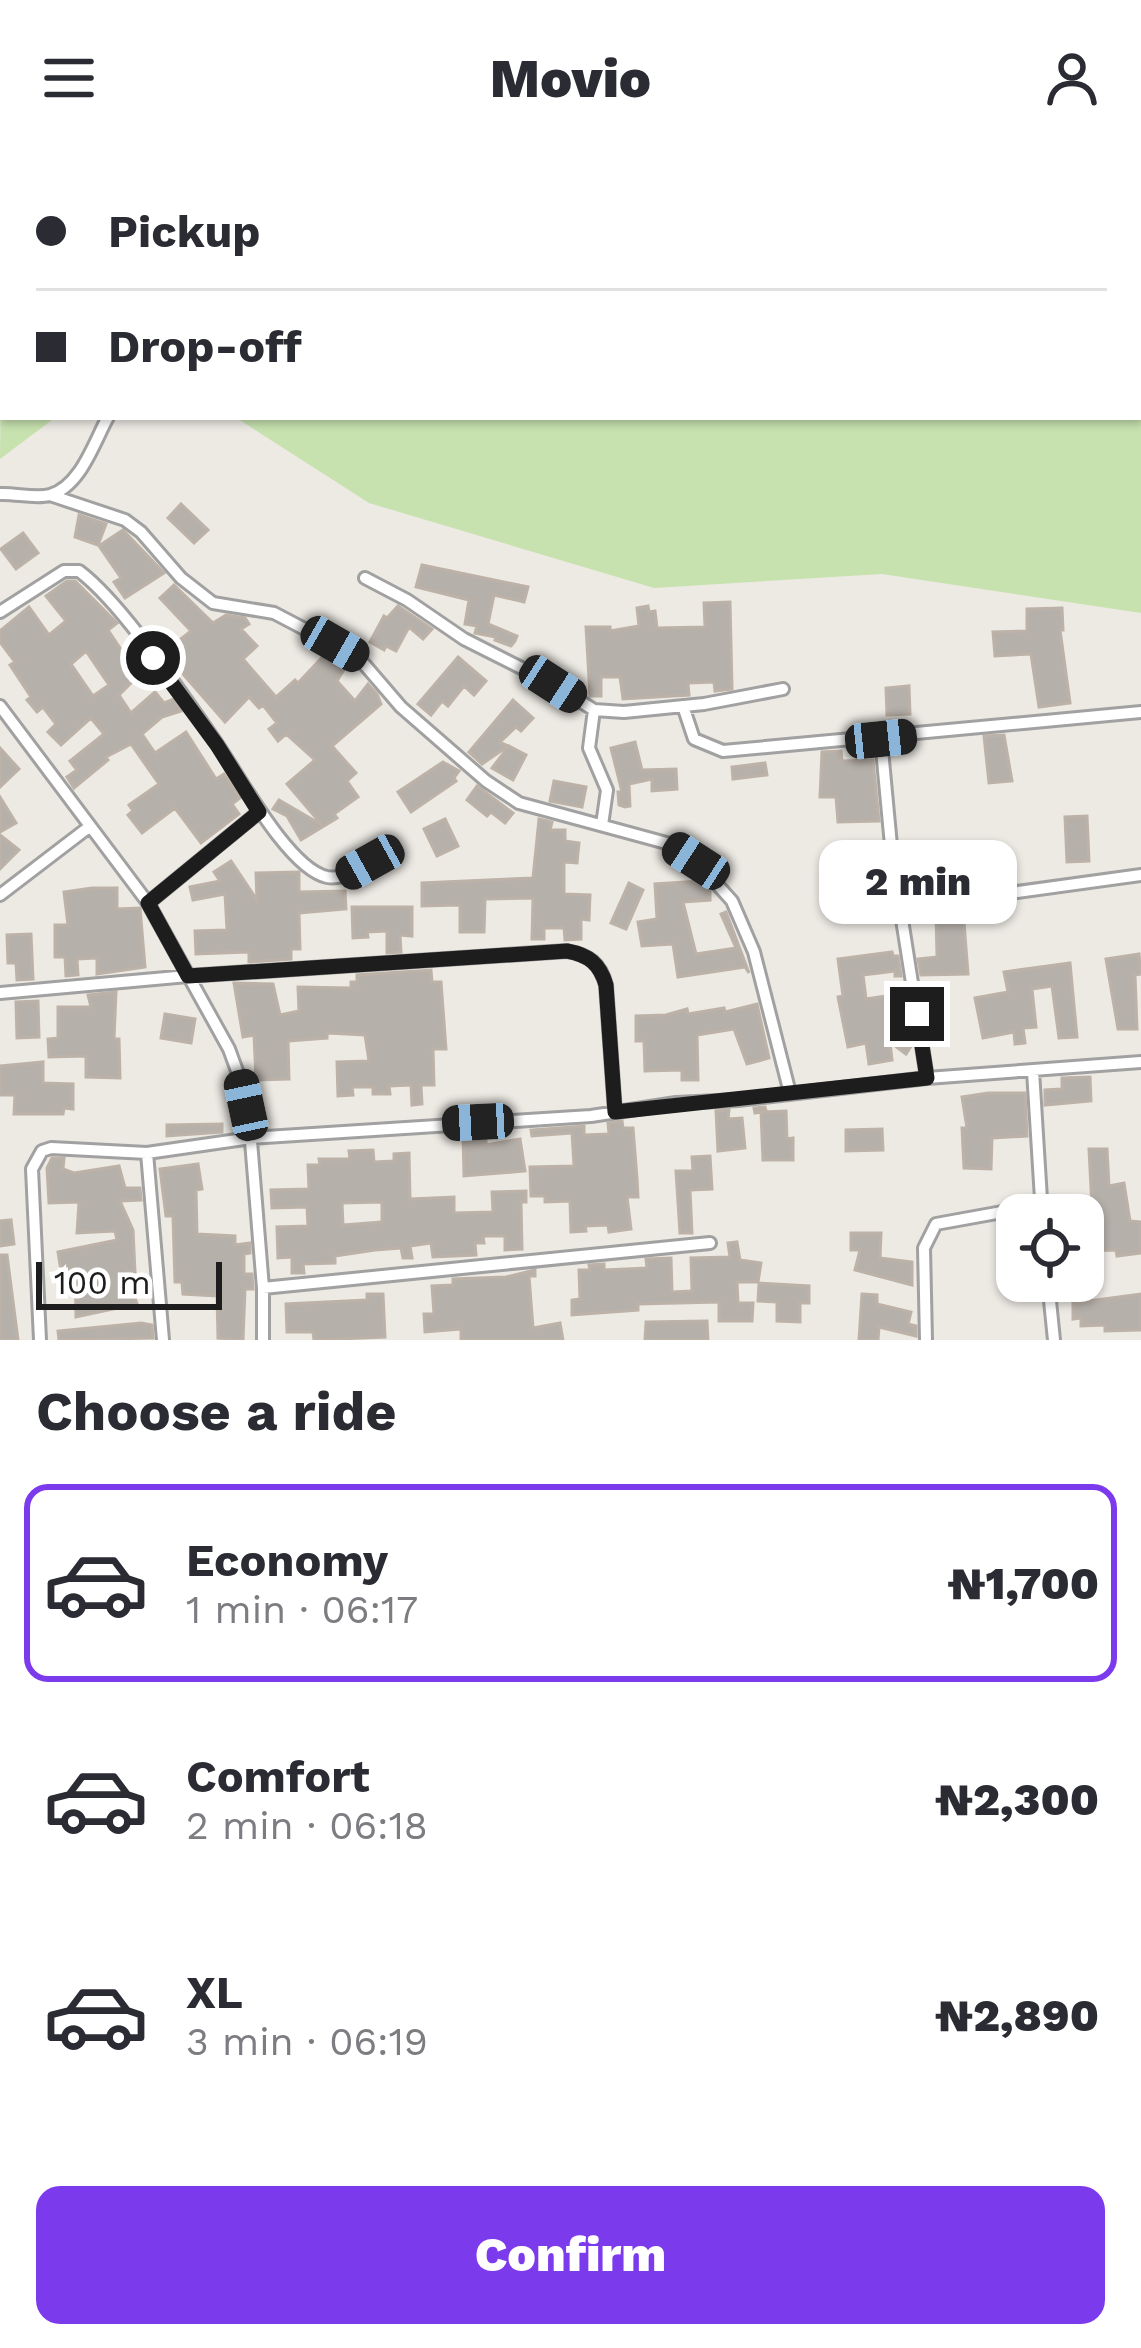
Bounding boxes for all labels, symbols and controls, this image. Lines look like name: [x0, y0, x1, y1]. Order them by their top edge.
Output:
icon: menu: [36, 45, 102, 111]
icon: person: [1039, 45, 1105, 111]
text: Movio: [490, 47, 651, 110]
text: Pickup: [108, 205, 260, 258]
text: Drop-off: [108, 320, 302, 373]
car: [295, 610, 375, 678]
route start: [126, 631, 180, 685]
car: [513, 649, 593, 719]
car: [843, 717, 919, 761]
car: [656, 826, 736, 896]
car: [330, 829, 410, 895]
callout: 2 min: [818, 840, 1016, 924]
text: 2 min: [865, 859, 971, 904]
route end: [890, 987, 944, 1041]
car: [221, 1066, 271, 1144]
car: [441, 1102, 515, 1142]
map controls: [996, 1194, 1104, 1302]
button: locate: [996, 1194, 1104, 1302]
scale bar: [36, 1256, 222, 1309]
text: 100 m: [54, 1263, 151, 1302]
text: Choose a ride: [36, 1380, 397, 1443]
icon: car: [42, 1529, 150, 1637]
text: Economy: [186, 1534, 388, 1587]
text: ₦1,700: [947, 1557, 1099, 1610]
text: 1 min · 06:17: [186, 1587, 418, 1632]
icon: car: [42, 1745, 150, 1853]
text: Comfort: [186, 1750, 370, 1803]
text: ₦2,300: [935, 1773, 1099, 1826]
text: 2 min · 06:18: [186, 1803, 428, 1848]
icon: car: [42, 1961, 150, 2069]
text: XL: [186, 1966, 243, 2019]
text: ₦2,890: [935, 1989, 1099, 2042]
text: 3 min · 06:19: [186, 2019, 428, 2064]
button: Confirm: [36, 2186, 1105, 2324]

